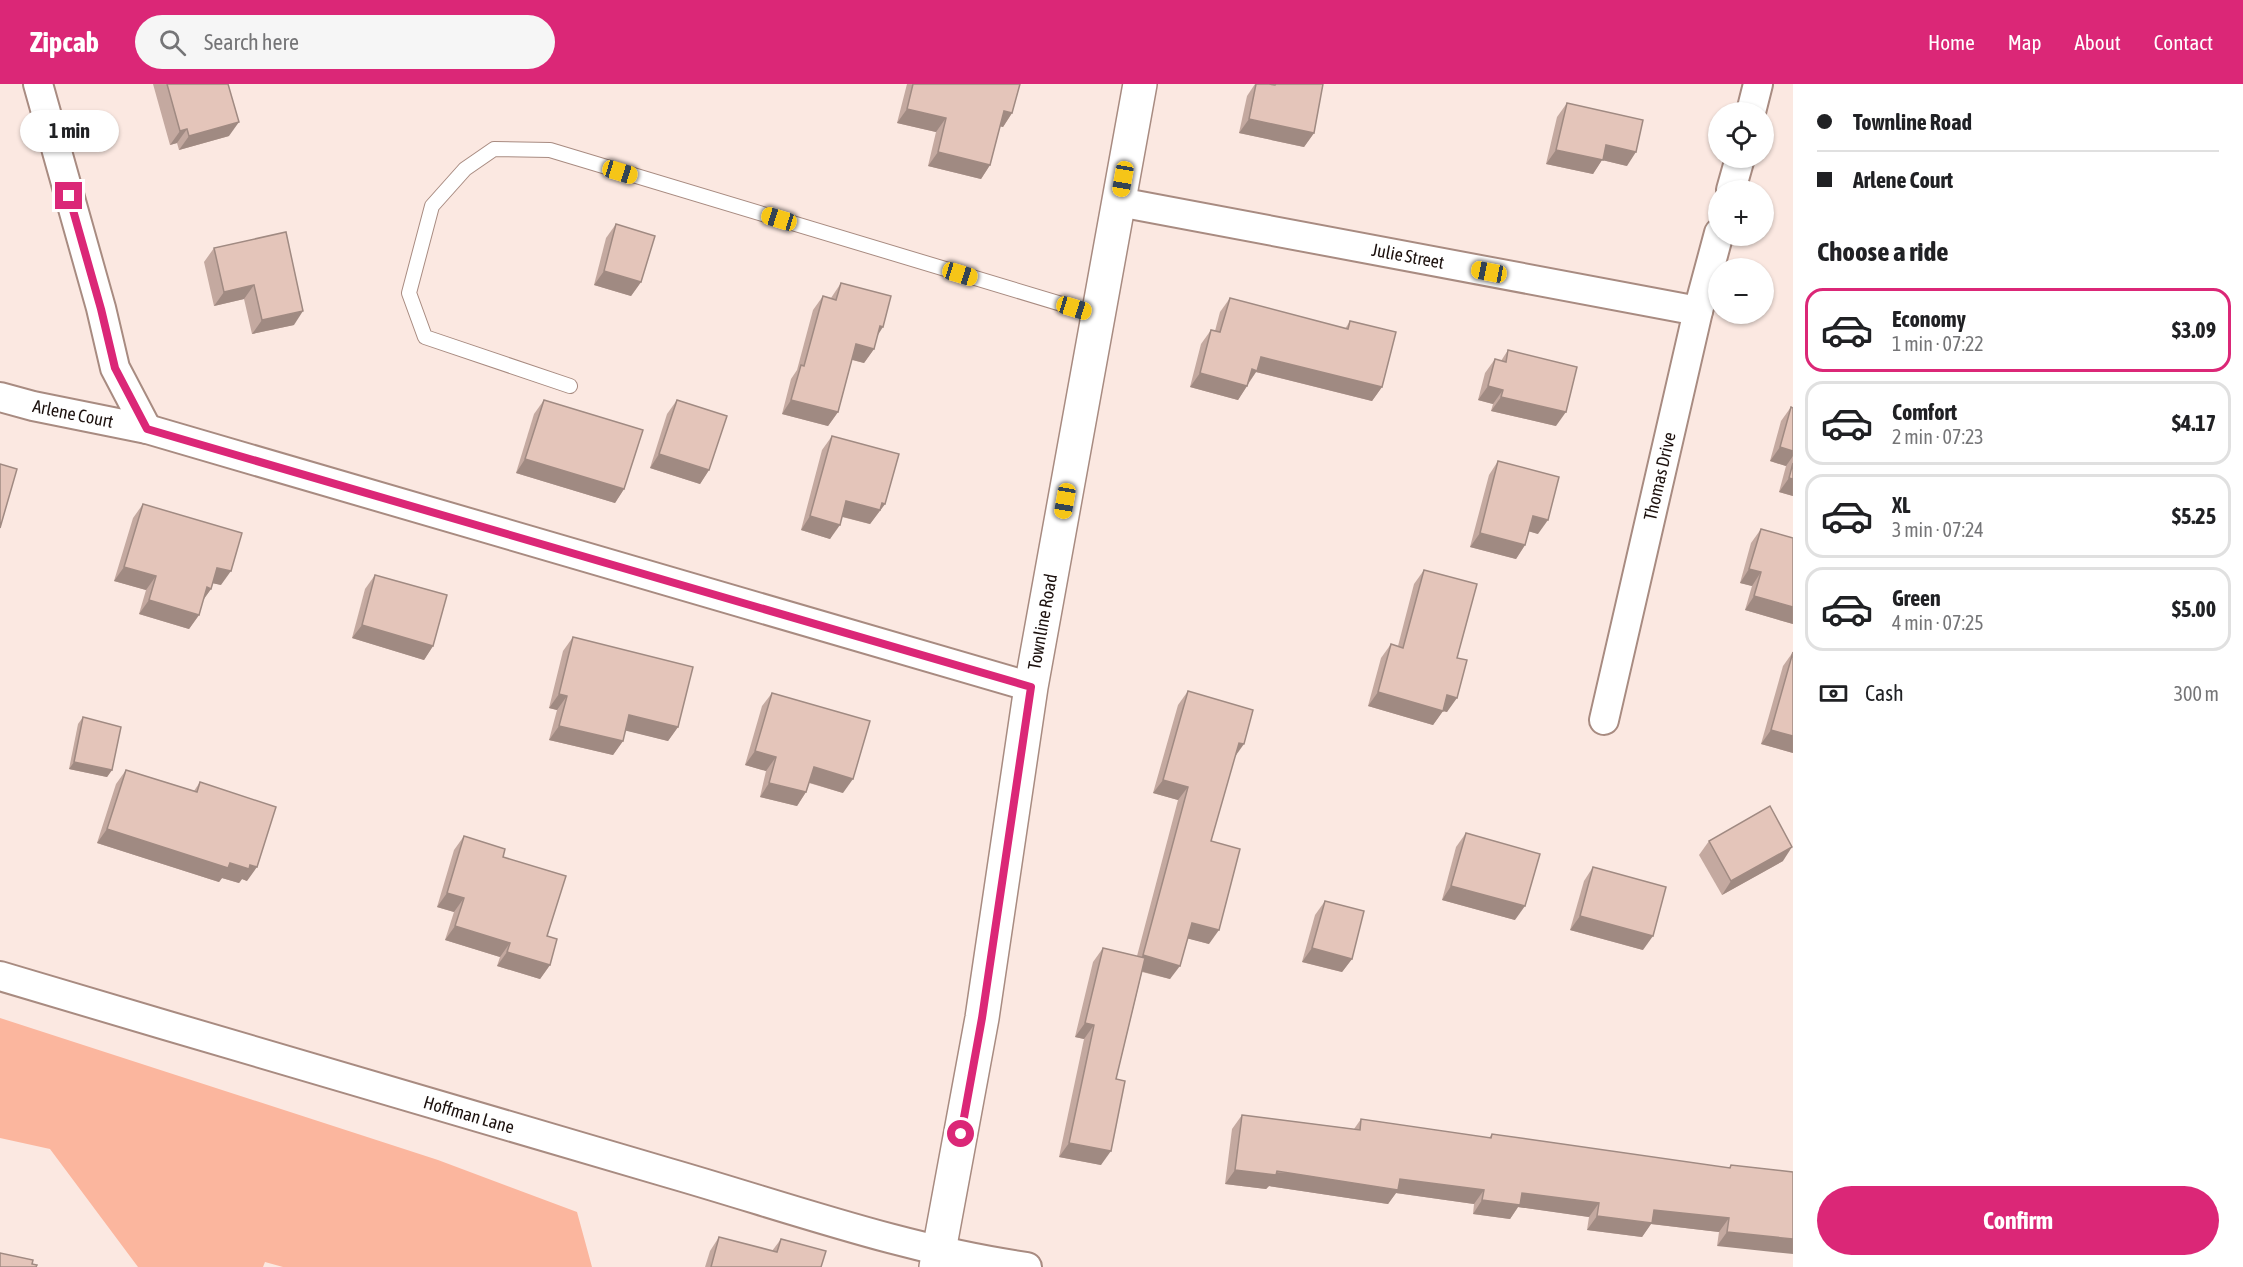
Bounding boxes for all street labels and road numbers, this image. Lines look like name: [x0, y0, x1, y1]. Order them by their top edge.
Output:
street label: Julie Street: [1370, 239, 1446, 273]
street label: Arlene Court: [31, 395, 115, 432]
street label: Thomas Drive: [1639, 430, 1680, 522]
street label: Townline Road: [1023, 572, 1061, 672]
street label: Hoffman Lane: [421, 1091, 517, 1138]

